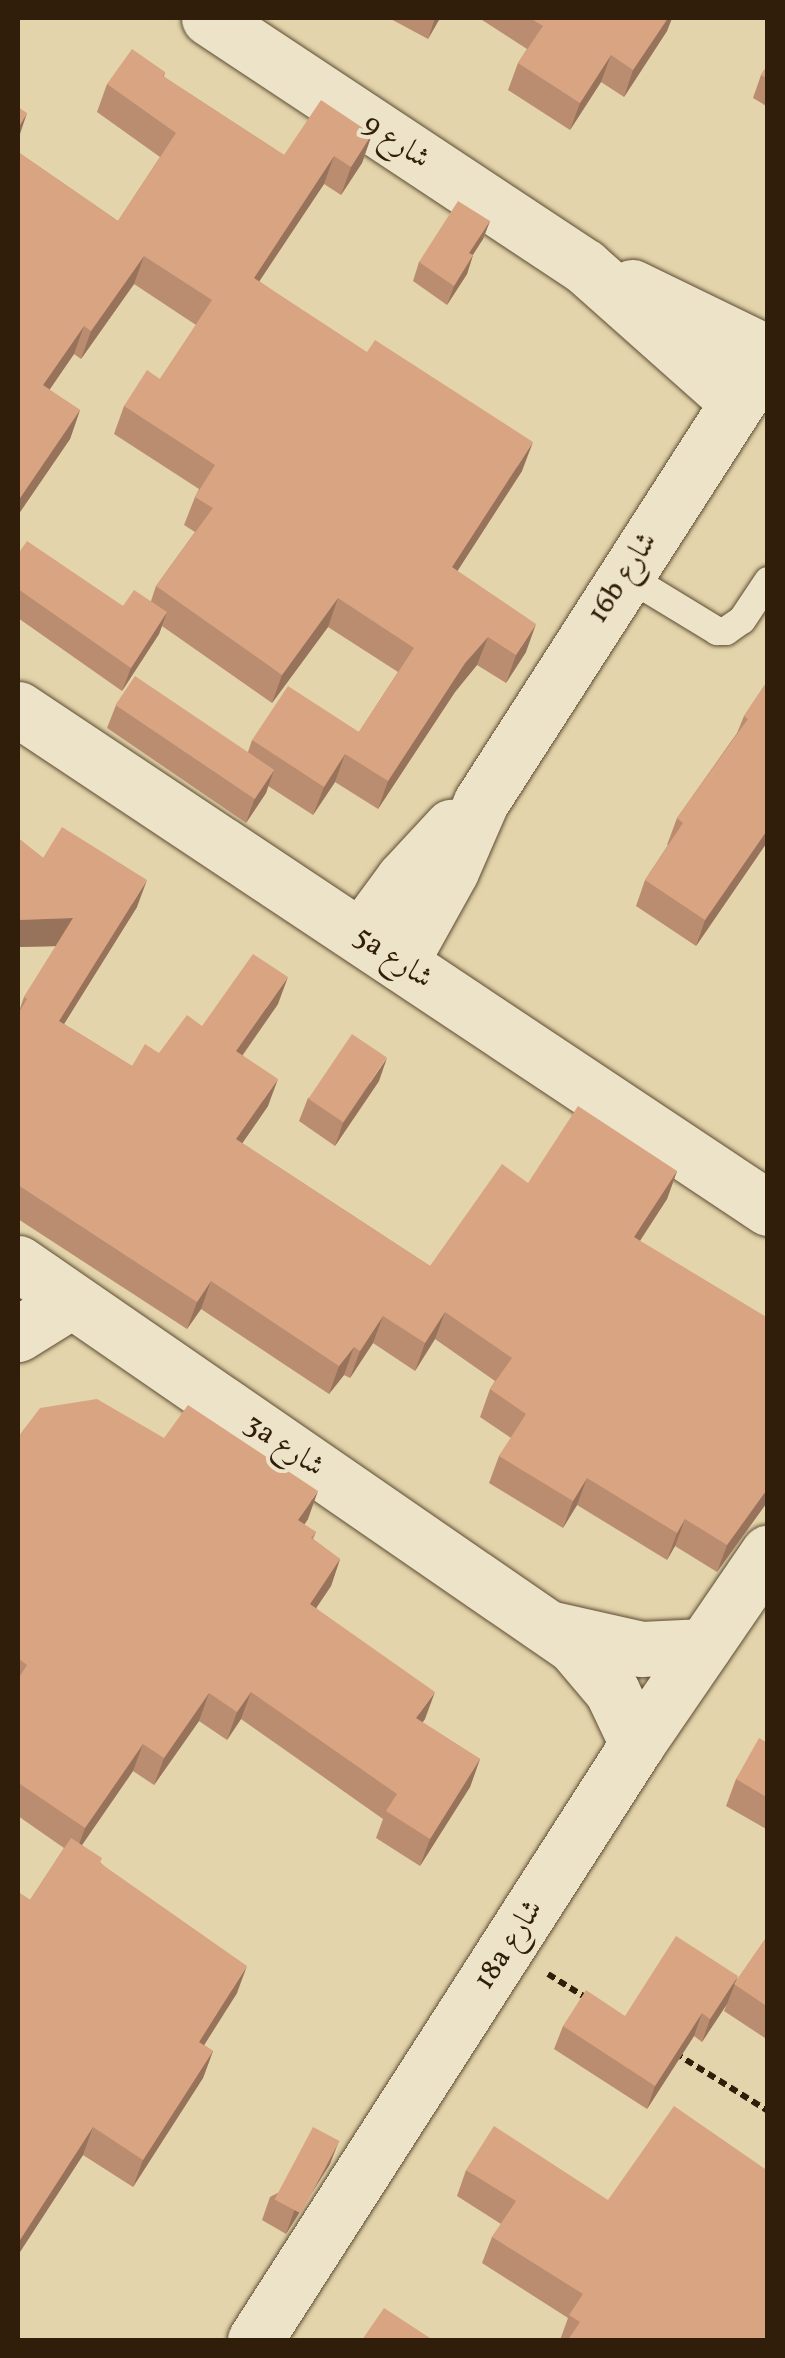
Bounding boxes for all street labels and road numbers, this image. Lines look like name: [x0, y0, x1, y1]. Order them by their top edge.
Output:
street label: شارع 9: [355, 106, 437, 178]
street label: 16b شارع: [580, 526, 666, 630]
street label: 5a شارع: [347, 919, 439, 997]
street label: 3a شارع: [237, 1406, 331, 1486]
street label: 18a شارع: [467, 1893, 551, 1997]

